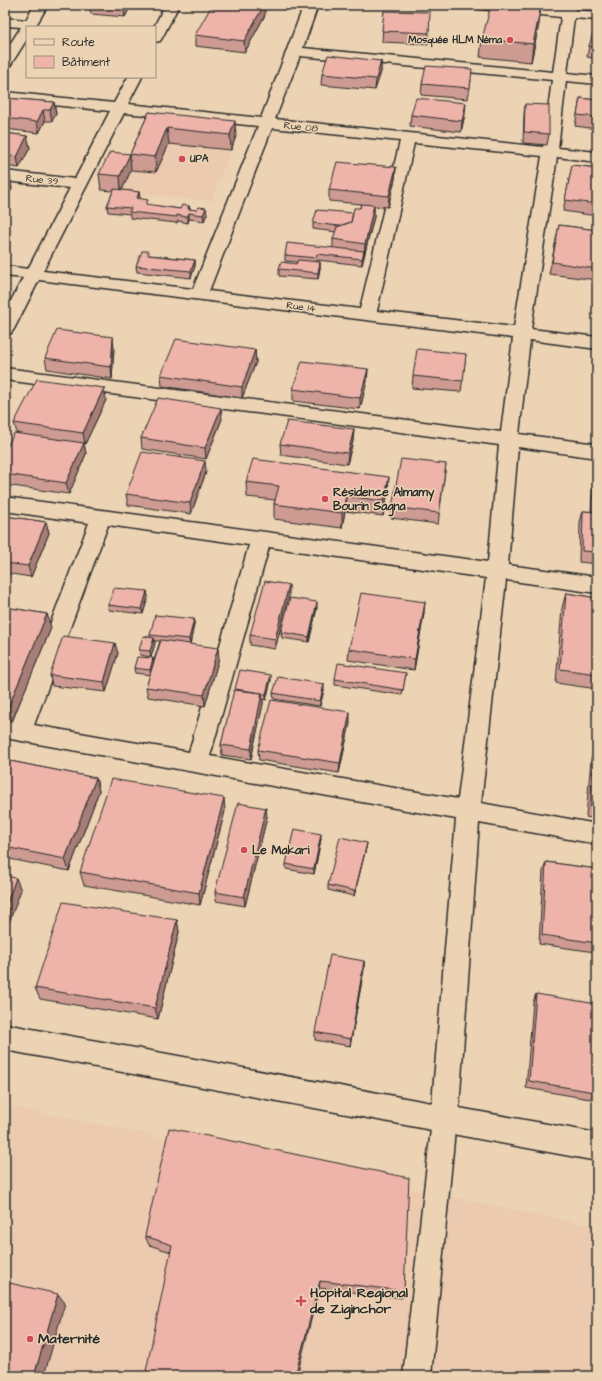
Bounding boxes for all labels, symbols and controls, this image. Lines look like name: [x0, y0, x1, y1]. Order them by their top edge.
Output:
legend: [26, 26, 156, 78]
place label: Mosquée HLM Néma: [408, 33, 503, 48]
text: Route: [62, 34, 95, 51]
marker: Mosquée HLM Néma: [505, 35, 515, 45]
text: Bâtiment: [62, 54, 110, 71]
street label: Rue 08: [283, 118, 319, 136]
place label: UPA: [189, 152, 209, 166]
marker: UPA: [177, 154, 187, 164]
street label: Rue 39: [25, 171, 59, 189]
street label: Rue 14: [285, 298, 317, 316]
place label: Résidence Almamy Bourin Sagna: [333, 484, 435, 517]
marker: Résidence Almamy Bourin Sagna: [320, 494, 330, 504]
place label: Le Makari: [252, 842, 310, 859]
marker: Le Makari: [239, 845, 249, 855]
place label: Hopital Regional de Ziginchor: [309, 1283, 409, 1320]
marker: Hopital Regional de Ziginchor: [295, 1295, 307, 1307]
place label: Maternité: [38, 1329, 100, 1349]
marker: Maternité: [25, 1334, 35, 1344]

